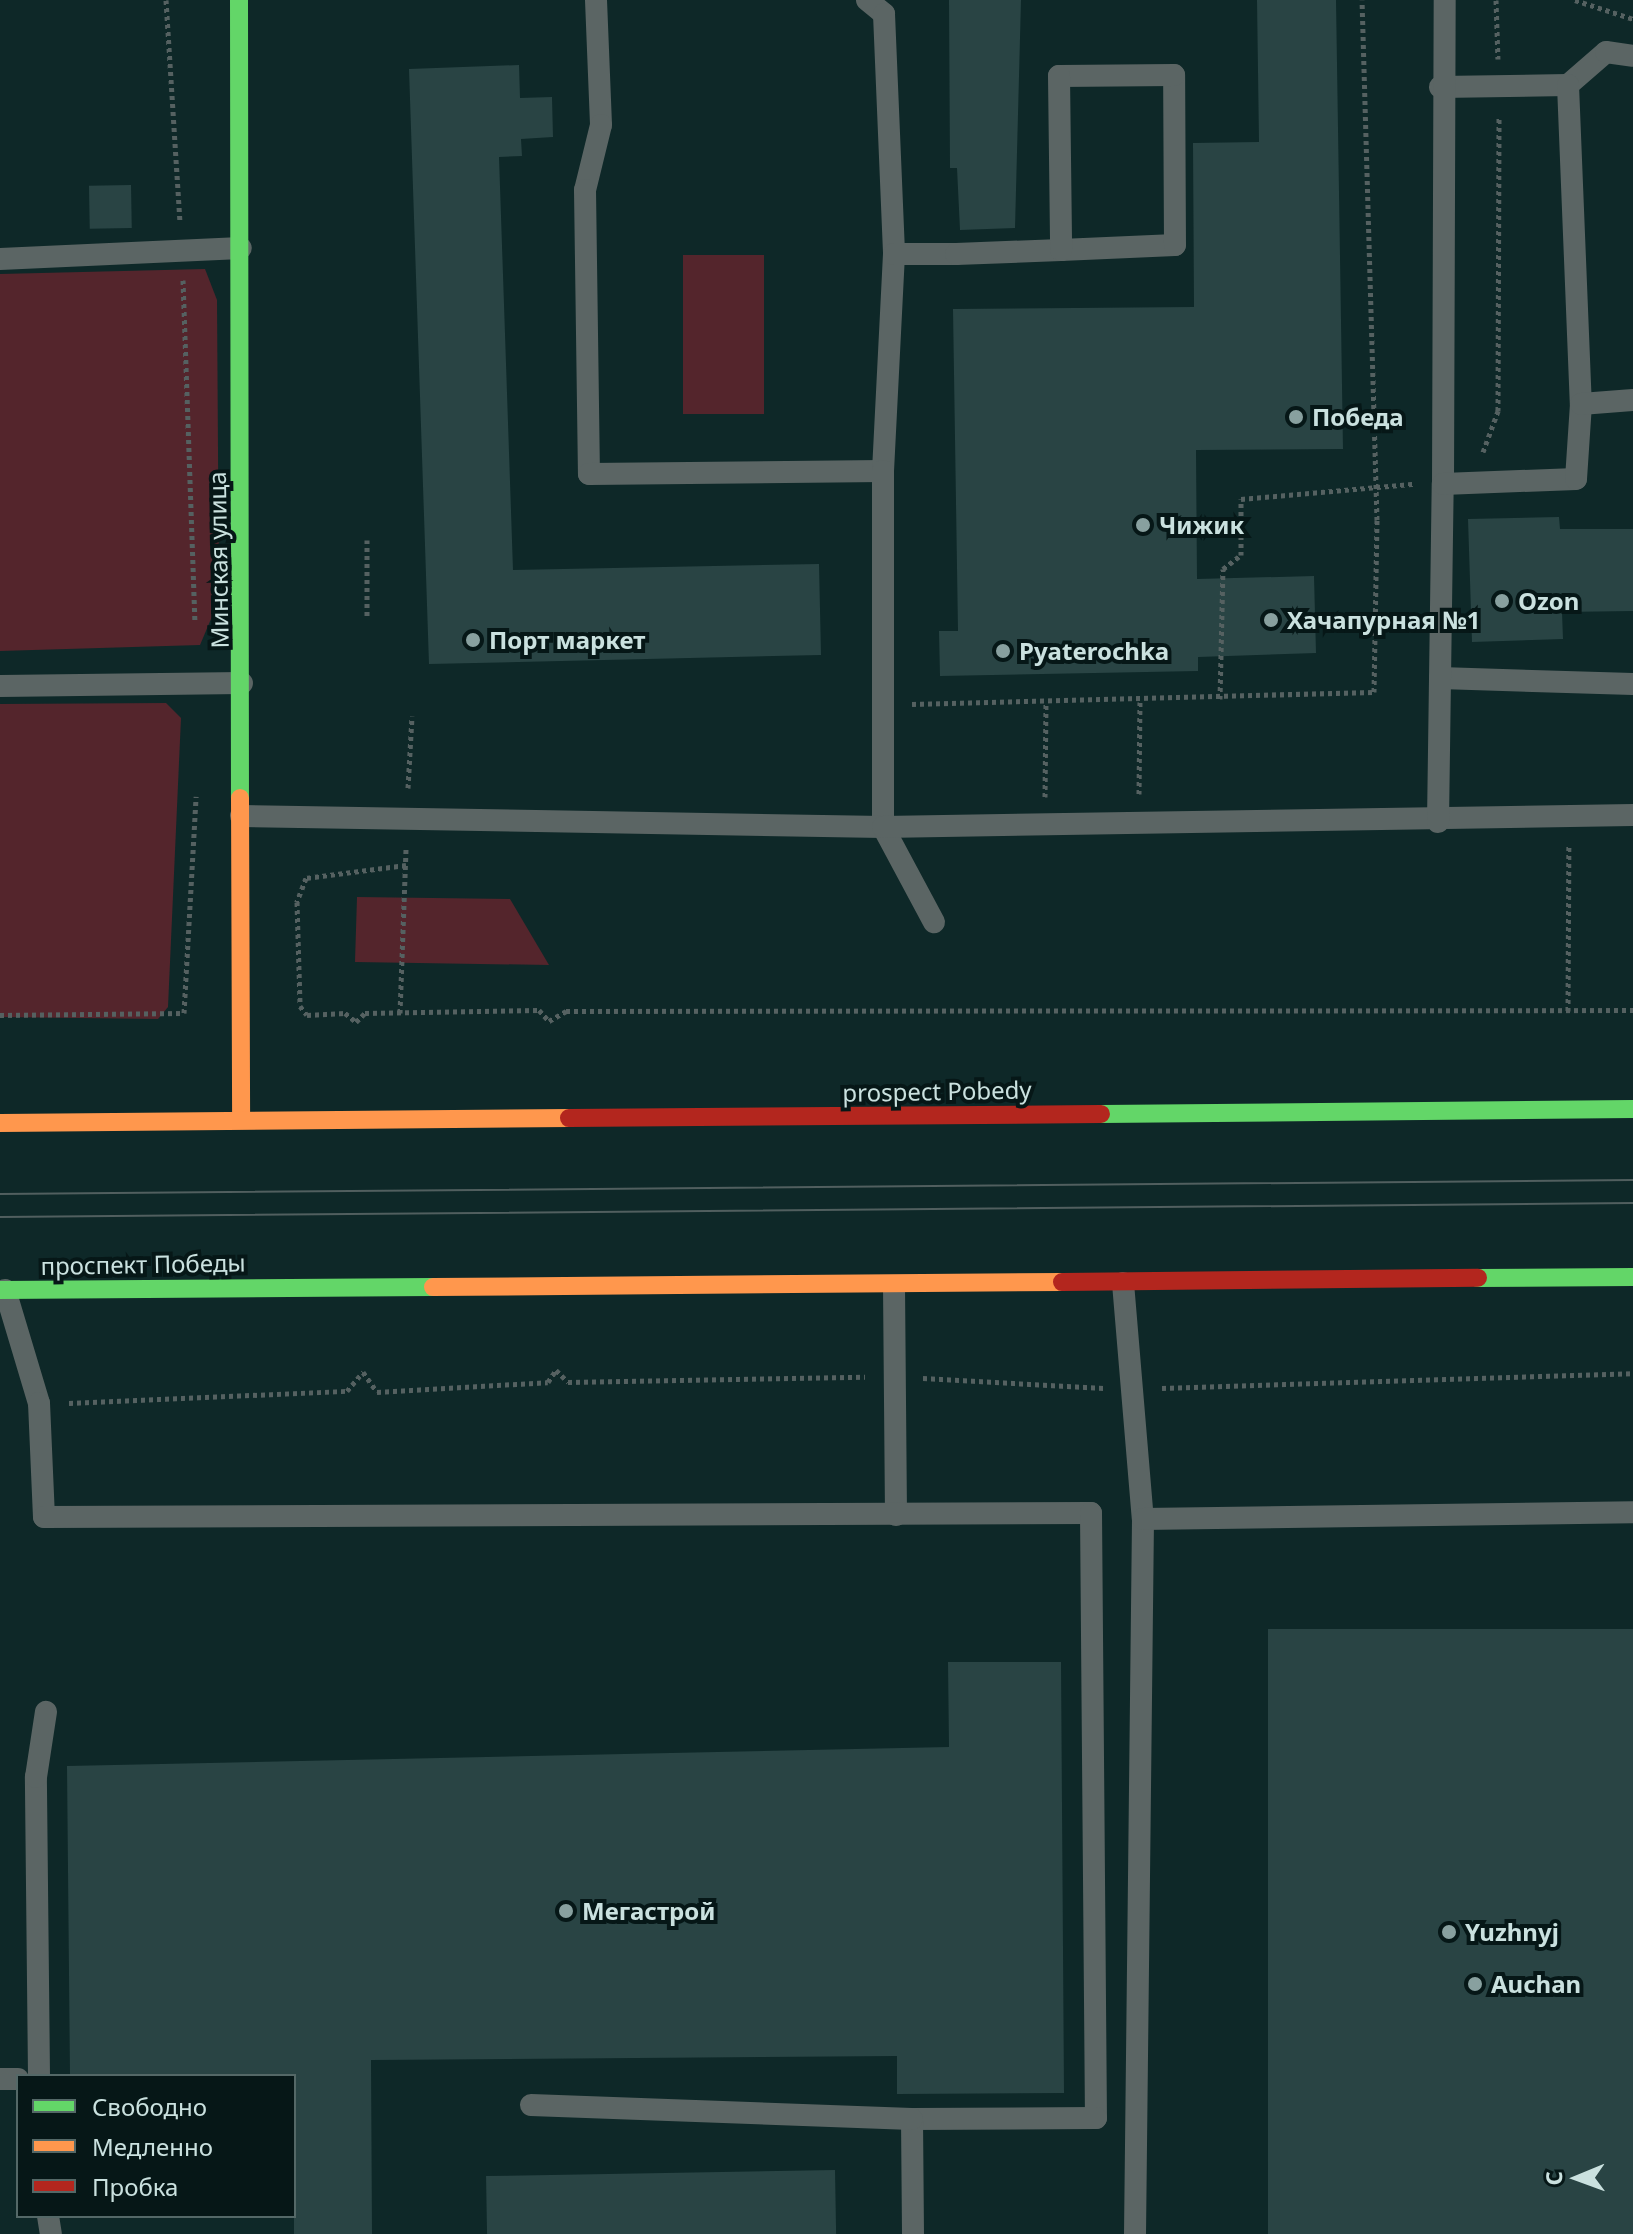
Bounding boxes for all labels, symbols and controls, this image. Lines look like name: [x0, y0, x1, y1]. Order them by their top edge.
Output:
place label: Победа: [1312, 403, 1404, 431]
marker: Победа: [1287, 408, 1305, 426]
street label: Минская улица: [202, 471, 234, 649]
place label: Чижик: [1159, 511, 1244, 539]
marker: Чижик: [1134, 516, 1152, 534]
place label: Ozon: [1518, 587, 1579, 615]
marker: Ozon: [1493, 592, 1511, 610]
place label: Хачапурная №1: [1287, 606, 1480, 634]
marker: Хачапурная №1: [1262, 611, 1280, 629]
place label: Порт маркет: [489, 626, 645, 654]
marker: Порт маркет: [464, 631, 482, 649]
place label: Pyaterochka: [1019, 637, 1169, 665]
marker: Pyaterochka: [994, 642, 1012, 660]
street label: prospect Pobedy: [842, 1075, 1032, 1107]
street label: проспект Победы: [40, 1248, 246, 1280]
place label: Мегастрой: [582, 1897, 715, 1925]
marker: Мегастрой: [557, 1902, 575, 1920]
place label: Yuzhnyj: [1465, 1918, 1559, 1946]
marker: Yuzhnyj: [1440, 1923, 1458, 1941]
place label: Auchan: [1491, 1970, 1581, 1998]
marker: Auchan: [1466, 1975, 1484, 1993]
legend: [16, 2074, 296, 2218]
text: Свободно: [92, 2090, 207, 2123]
text: Медленно: [92, 2130, 213, 2163]
north arrow: [1537, 2138, 1617, 2218]
text: Пробка: [92, 2170, 178, 2203]
text: С: [1538, 2171, 1568, 2186]

